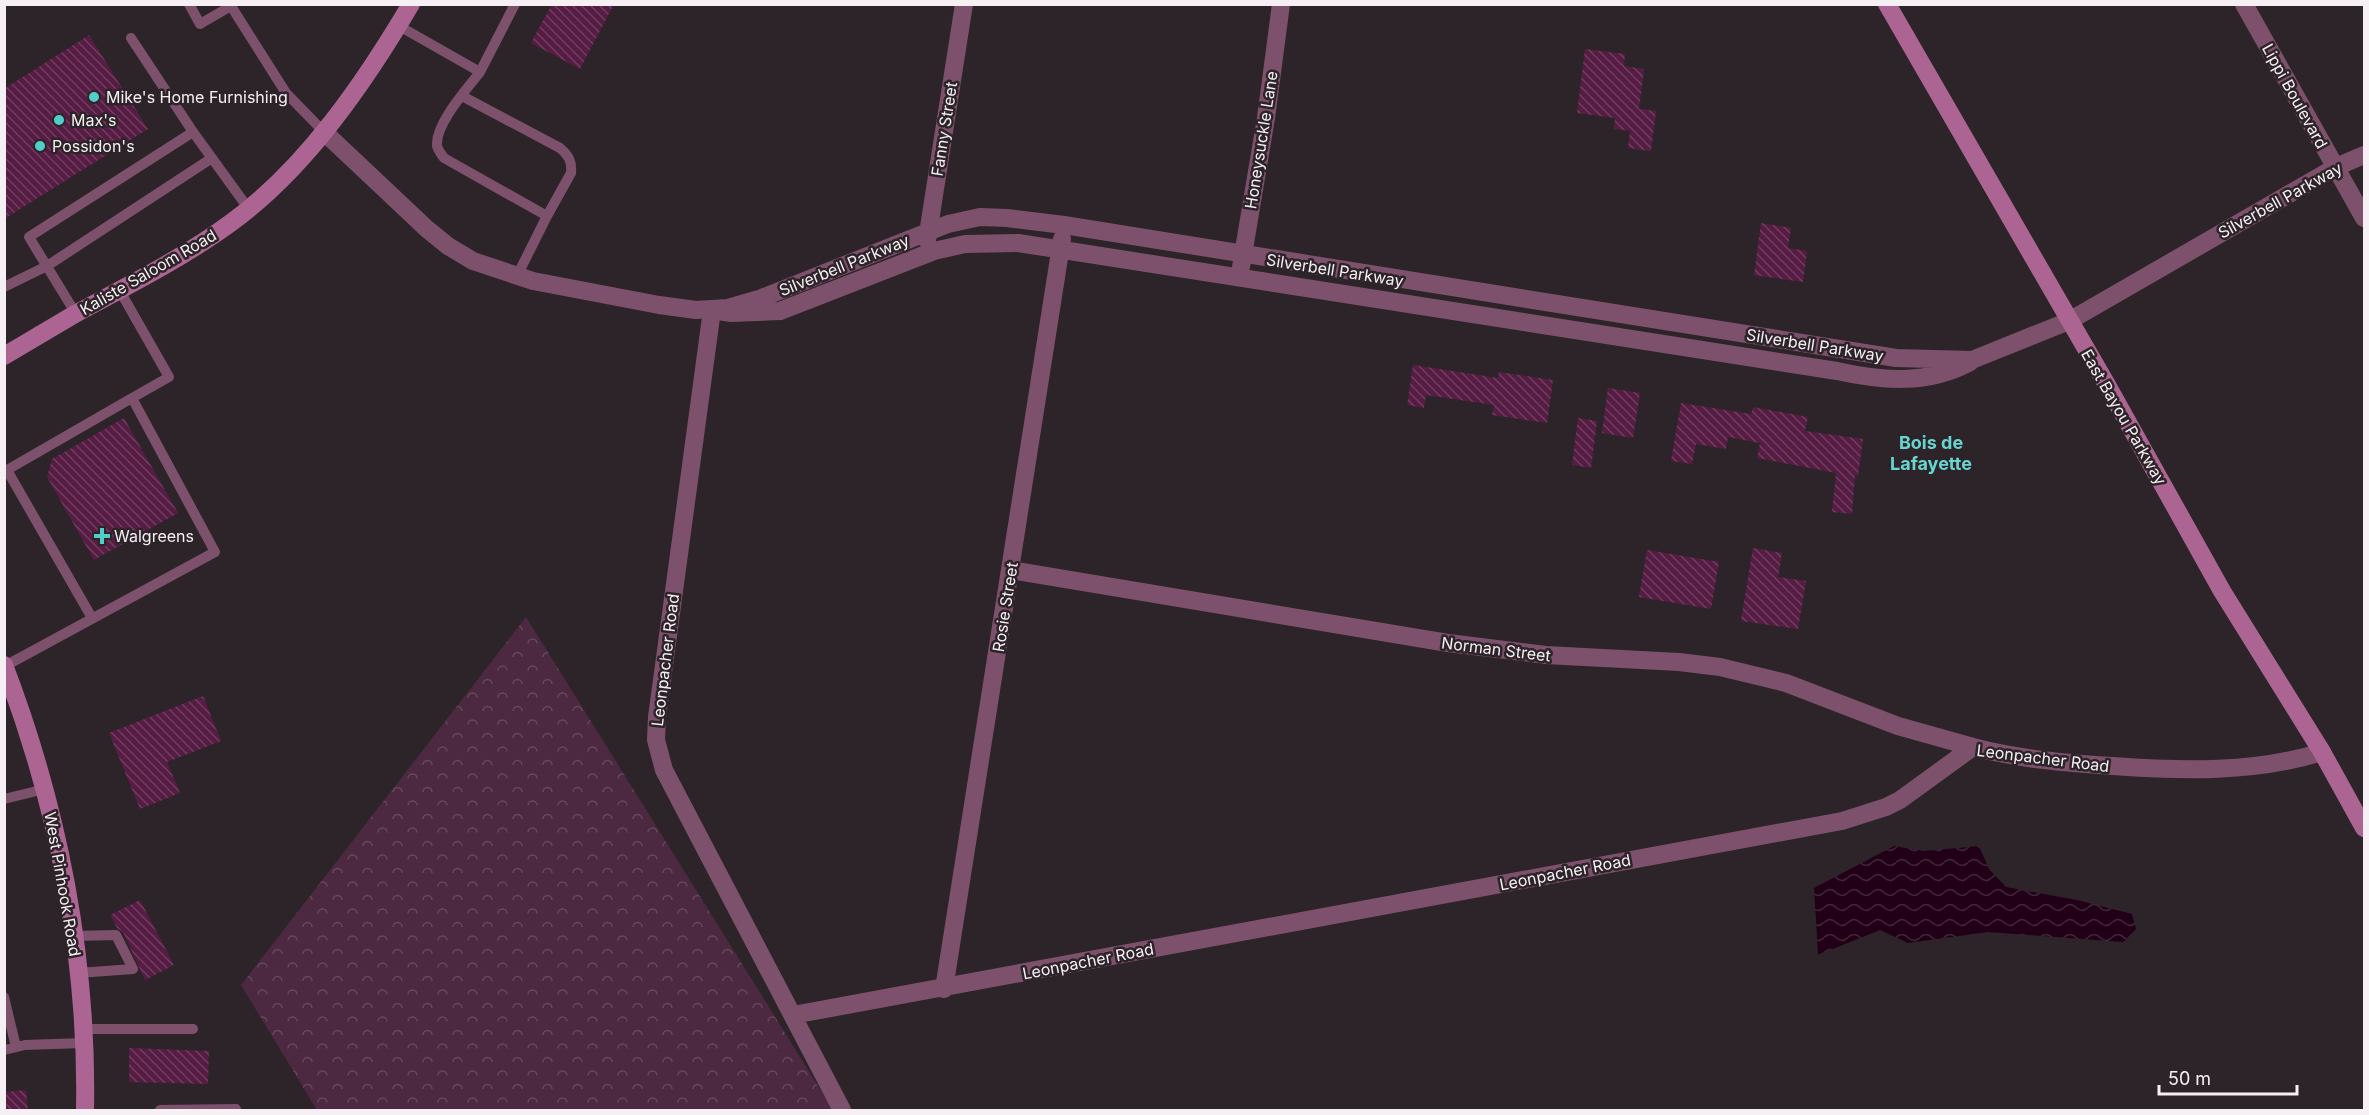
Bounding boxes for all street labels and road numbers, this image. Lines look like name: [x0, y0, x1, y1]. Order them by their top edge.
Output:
street label: Lippi Boulevard: [2258, 40, 2332, 152]
street label: Honeysuckle Lane: [1240, 70, 1282, 210]
street label: Fanny Street: [927, 80, 961, 178]
street label: Silverbell Parkway: [2214, 158, 2346, 242]
street label: Kaliste Saloom Road: [76, 225, 220, 319]
street label: Silverbell Parkway: [776, 230, 912, 300]
street label: Silverbell Parkway: [1265, 249, 1405, 291]
street label: Silverbell Parkway: [1745, 324, 1885, 366]
street label: East Bayou Parkway: [2077, 346, 2171, 488]
street label: Rosie Street: [988, 561, 1022, 653]
street label: Leonpacher Road: [647, 593, 683, 727]
street label: Norman Street: [1440, 632, 1552, 666]
street label: Leonpacher Road: [1976, 740, 2110, 776]
street label: West Pinhook Road: [40, 810, 86, 958]
street label: Leonpacher Road: [1498, 849, 1632, 895]
street label: Leonpacher Road: [1021, 938, 1155, 984]

